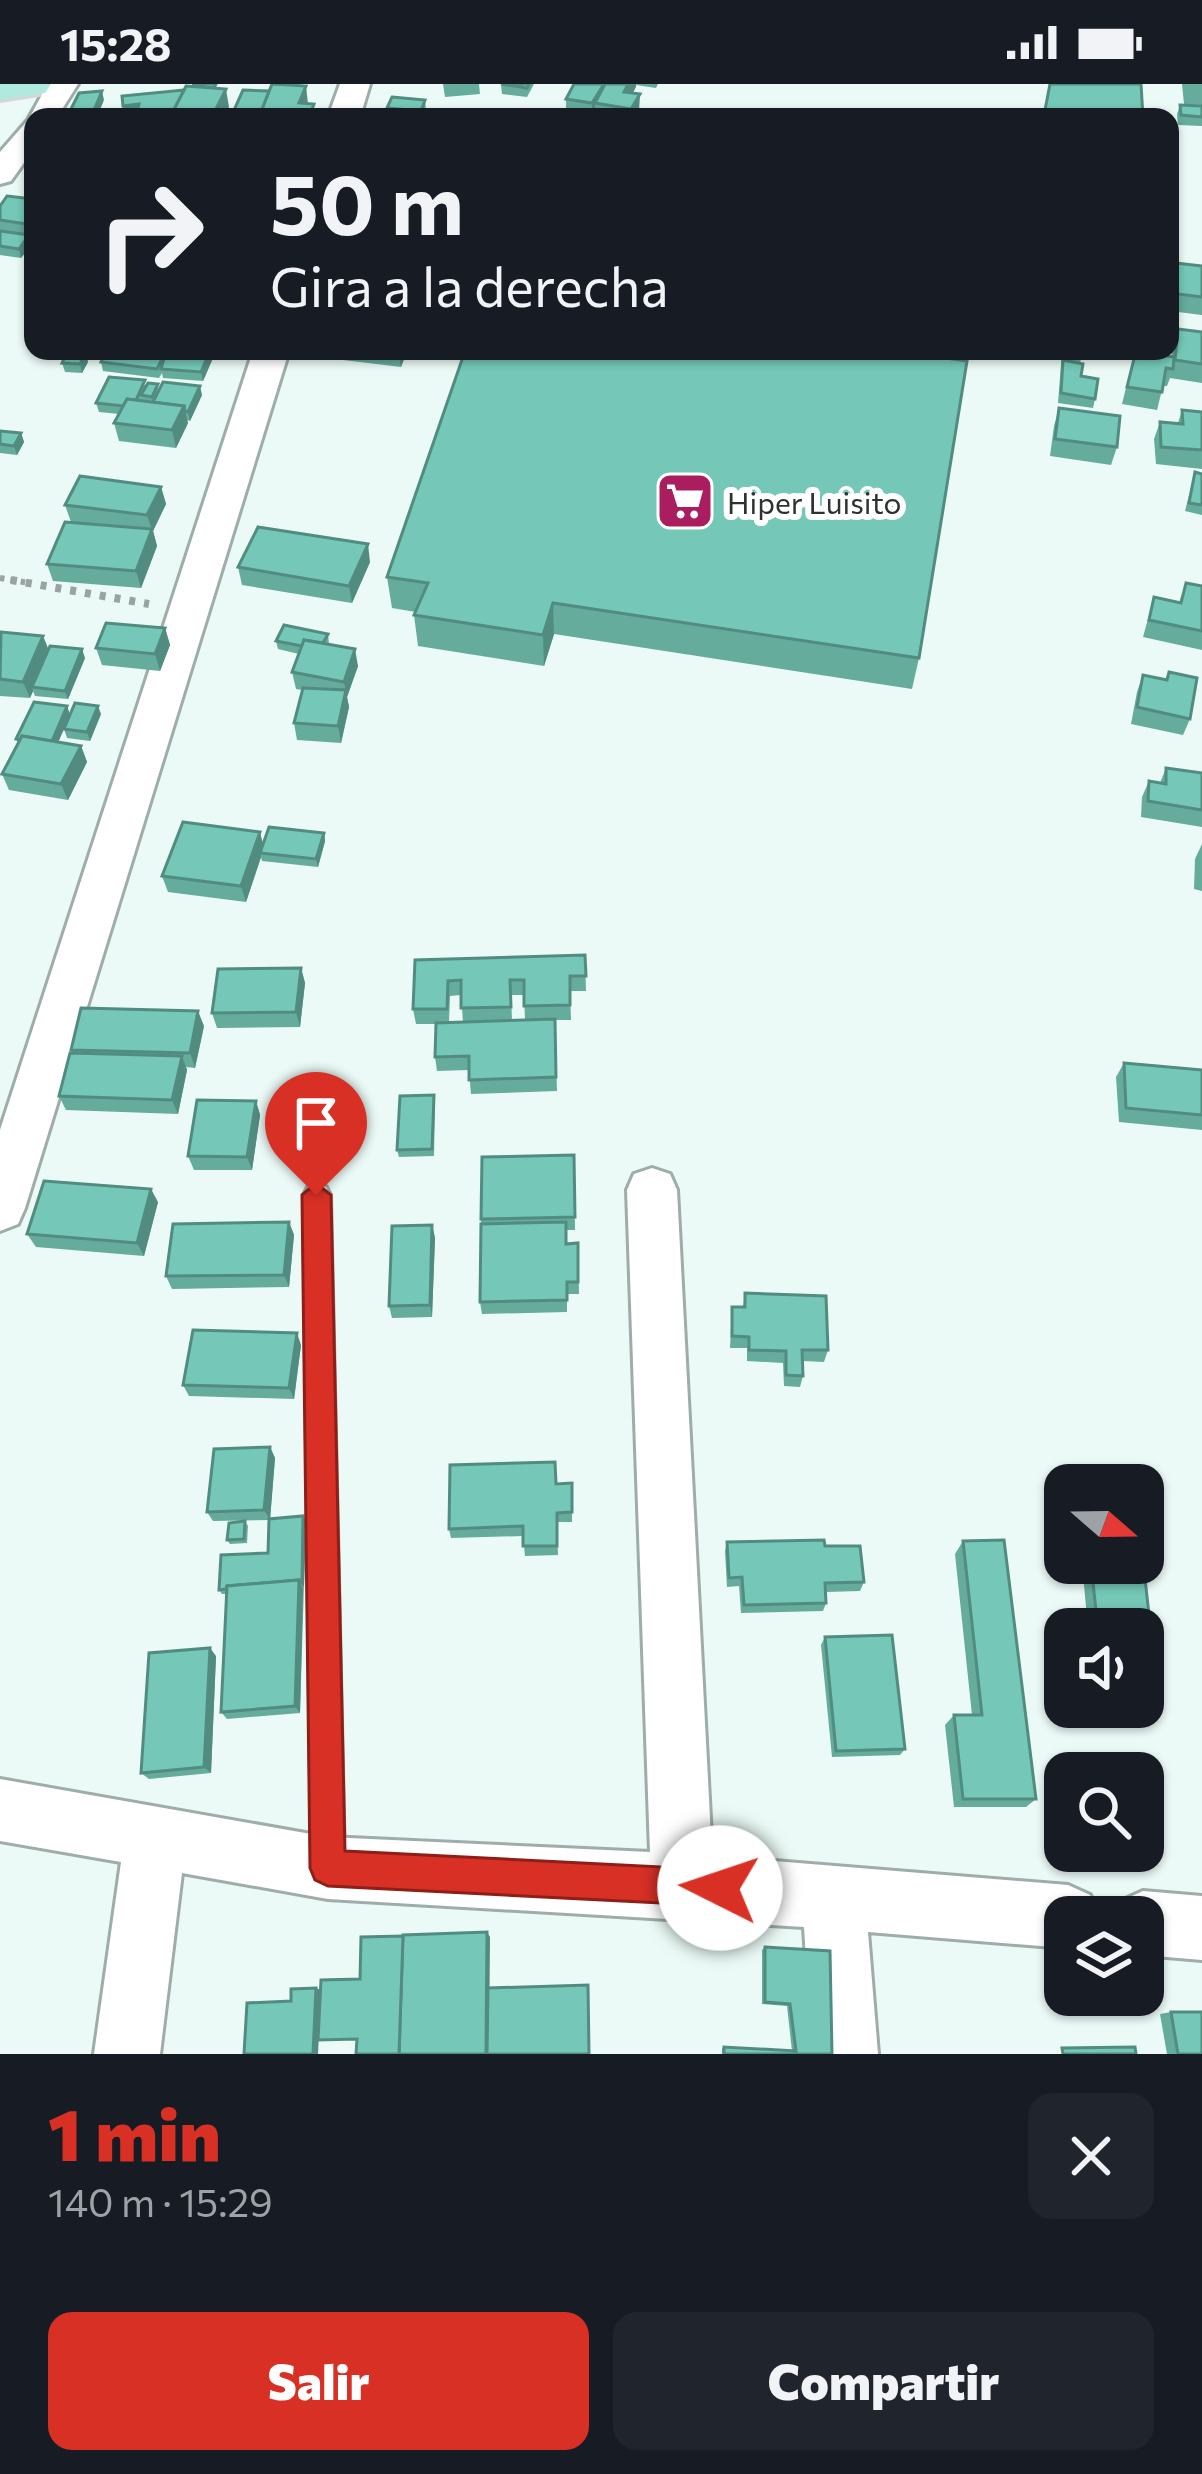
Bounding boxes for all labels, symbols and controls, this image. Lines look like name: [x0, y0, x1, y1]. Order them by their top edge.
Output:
text: 15:28: [60, 15, 172, 70]
text: 50 m: [270, 150, 464, 252]
icon: right: [72, 156, 228, 312]
text: Gira a la derecha: [270, 252, 669, 318]
supermarket icon: Hiper Luisito: [654, 470, 716, 532]
place label: Hiper Luisito: [727, 483, 902, 520]
pin: [265, 1072, 367, 1195]
icon: arrive: [283, 1090, 349, 1156]
north arrow: [1044, 1464, 1164, 1584]
map controls: [1044, 1464, 1164, 2016]
button: sound: [1044, 1608, 1164, 1728]
button: search: [1044, 1752, 1164, 1872]
position arrow: [657, 1825, 783, 1951]
button: layers: [1044, 1896, 1164, 2016]
text: 1 min: [48, 2088, 221, 2176]
button: close: [1028, 2093, 1154, 2219]
text: 140 m · 15:29: [48, 2177, 273, 2225]
button: Salir: [48, 2312, 589, 2450]
button: Compartir: [613, 2312, 1154, 2450]

